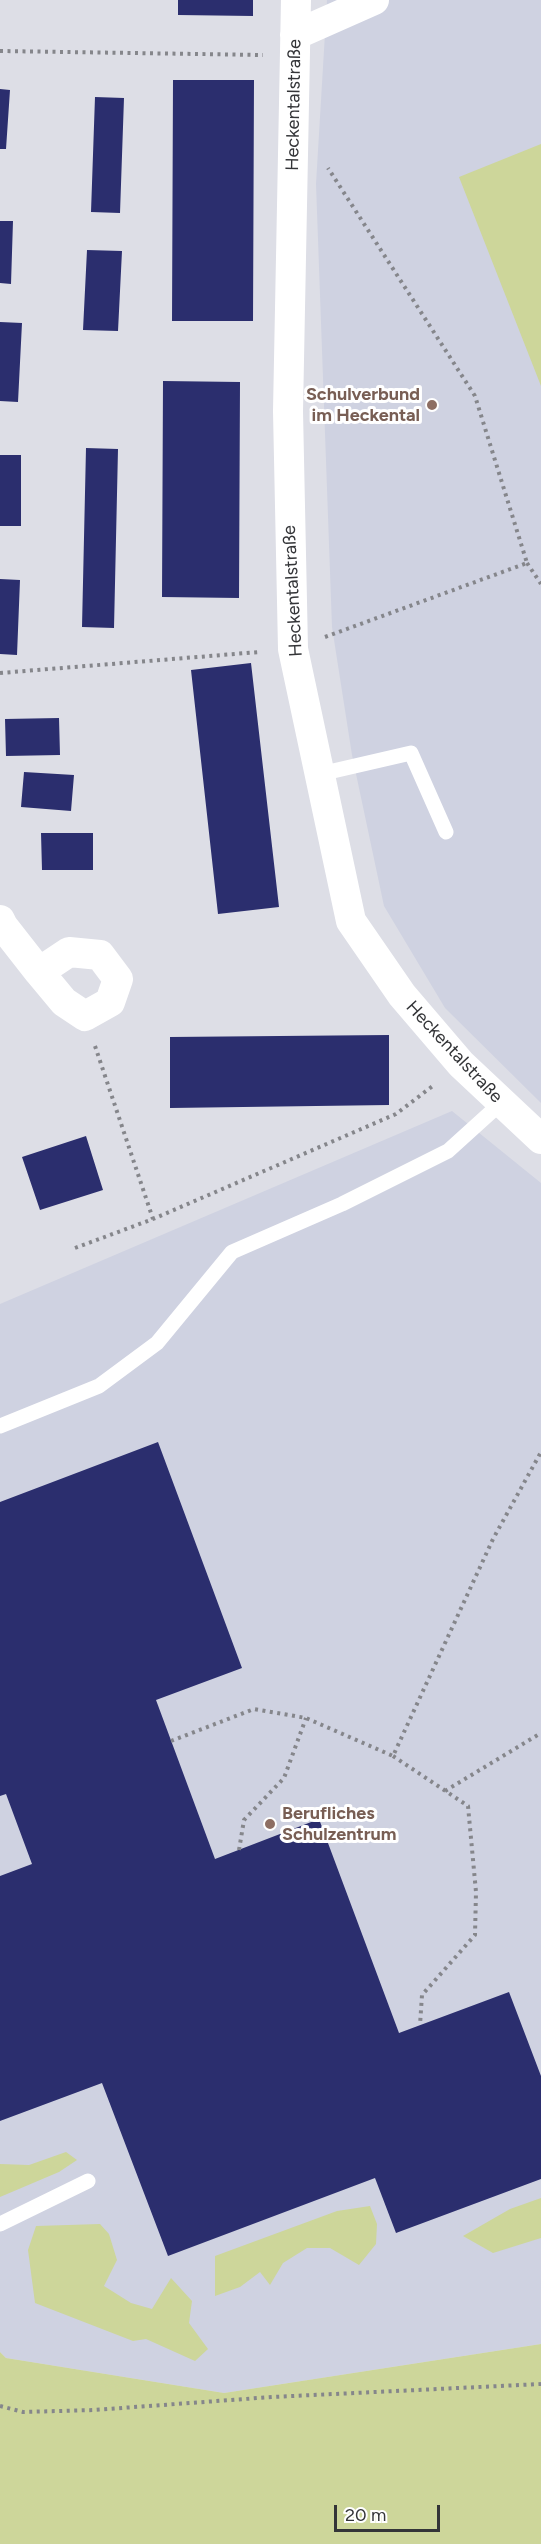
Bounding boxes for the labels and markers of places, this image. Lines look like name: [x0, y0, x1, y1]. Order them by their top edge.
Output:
place label: Schulverbund im Heckental: [306, 384, 420, 426]
marker: Schulverbund im Heckental: [425, 398, 439, 412]
place label: Berufliches Schulzentrum: [282, 1803, 396, 1846]
marker: Berufliches Schulzentrum: [263, 1817, 277, 1831]

